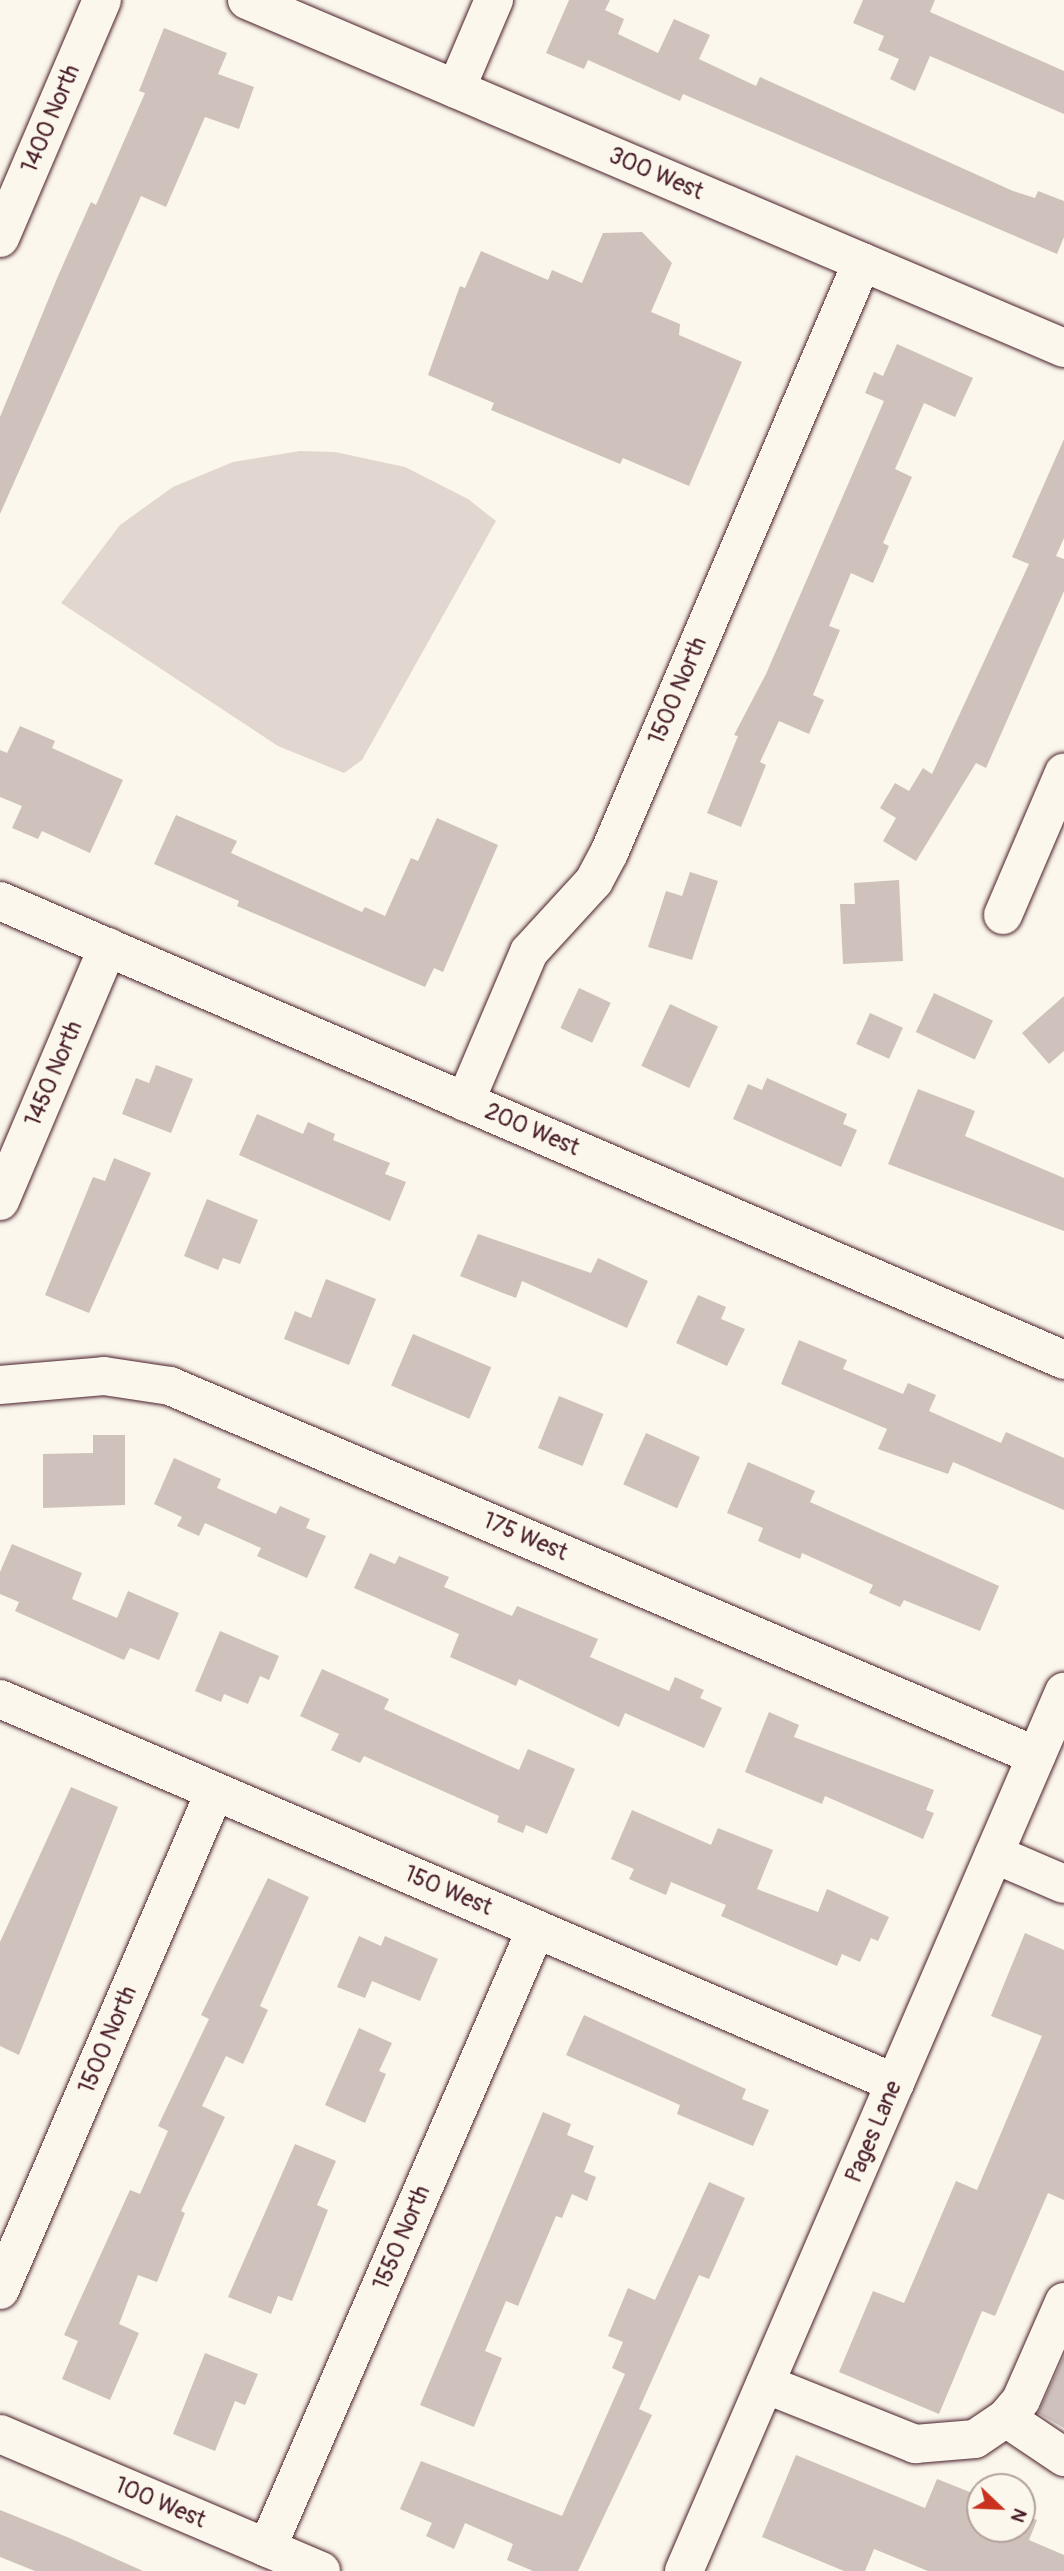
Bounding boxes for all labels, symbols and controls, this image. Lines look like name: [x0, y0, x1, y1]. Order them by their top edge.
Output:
street label: 1400 North: [16, 61, 86, 177]
street label: 300 West: [605, 142, 707, 206]
street label: 1500 North: [643, 633, 713, 749]
street label: 1450 North: [19, 1017, 89, 1131]
street label: 200 West: [481, 1098, 583, 1162]
street label: 175 West: [479, 1507, 571, 1567]
street label: 150 West: [400, 1860, 496, 1922]
street label: 1500 North: [73, 1982, 143, 2098]
street label: Pages Lane: [840, 2077, 908, 2187]
street label: 1550 North: [368, 2182, 436, 2294]
street label: 100 West: [110, 2472, 210, 2534]
north arrow: [966, 2473, 1036, 2543]
text: N: [1005, 2505, 1032, 2526]

